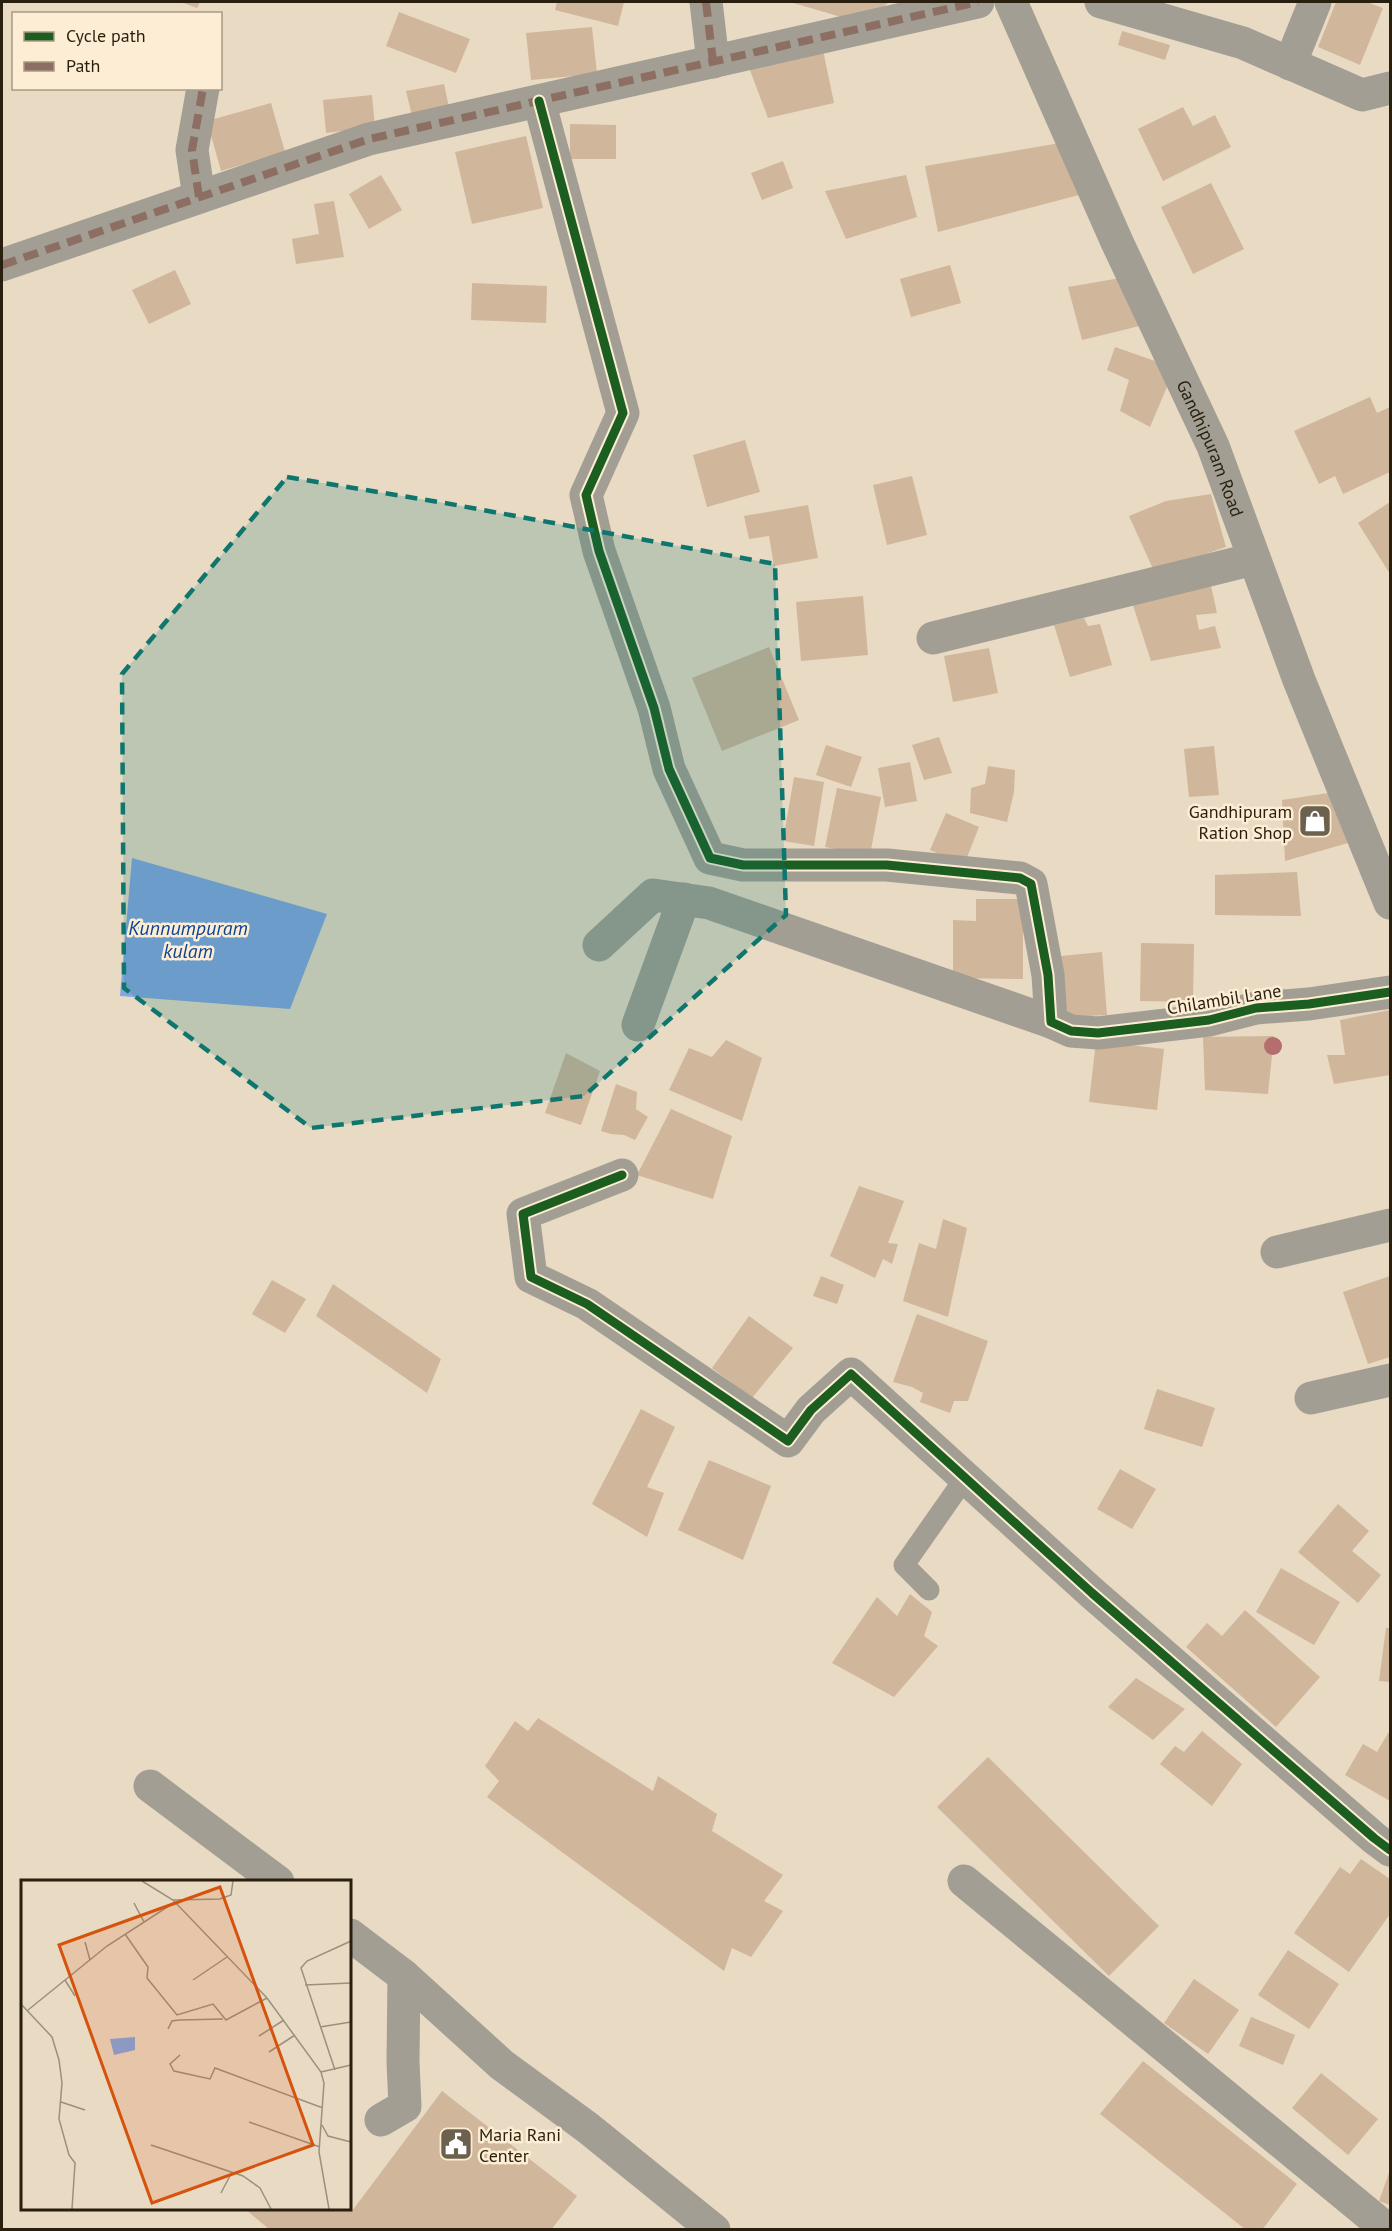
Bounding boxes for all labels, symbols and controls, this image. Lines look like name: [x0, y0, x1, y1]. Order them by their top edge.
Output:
legend: [12, 12, 222, 90]
text: Cycle path: [66, 24, 146, 47]
text: Path: [66, 54, 100, 77]
street label: Gandhipuram Road: [1172, 376, 1249, 520]
place label: Gandhipuram Ration Shop: [1189, 800, 1292, 844]
shop icon: Gandhipuram Ration Shop: [1297, 803, 1333, 839]
water label: Kunnumpuram kulam: [128, 915, 248, 964]
street label: Chilambil Lane: [1165, 979, 1283, 1019]
inset map: [21, 1880, 351, 2210]
place label: Maria Rani Center: [479, 2123, 561, 2167]
public building icon: Maria Rani Center: [438, 2126, 474, 2162]

